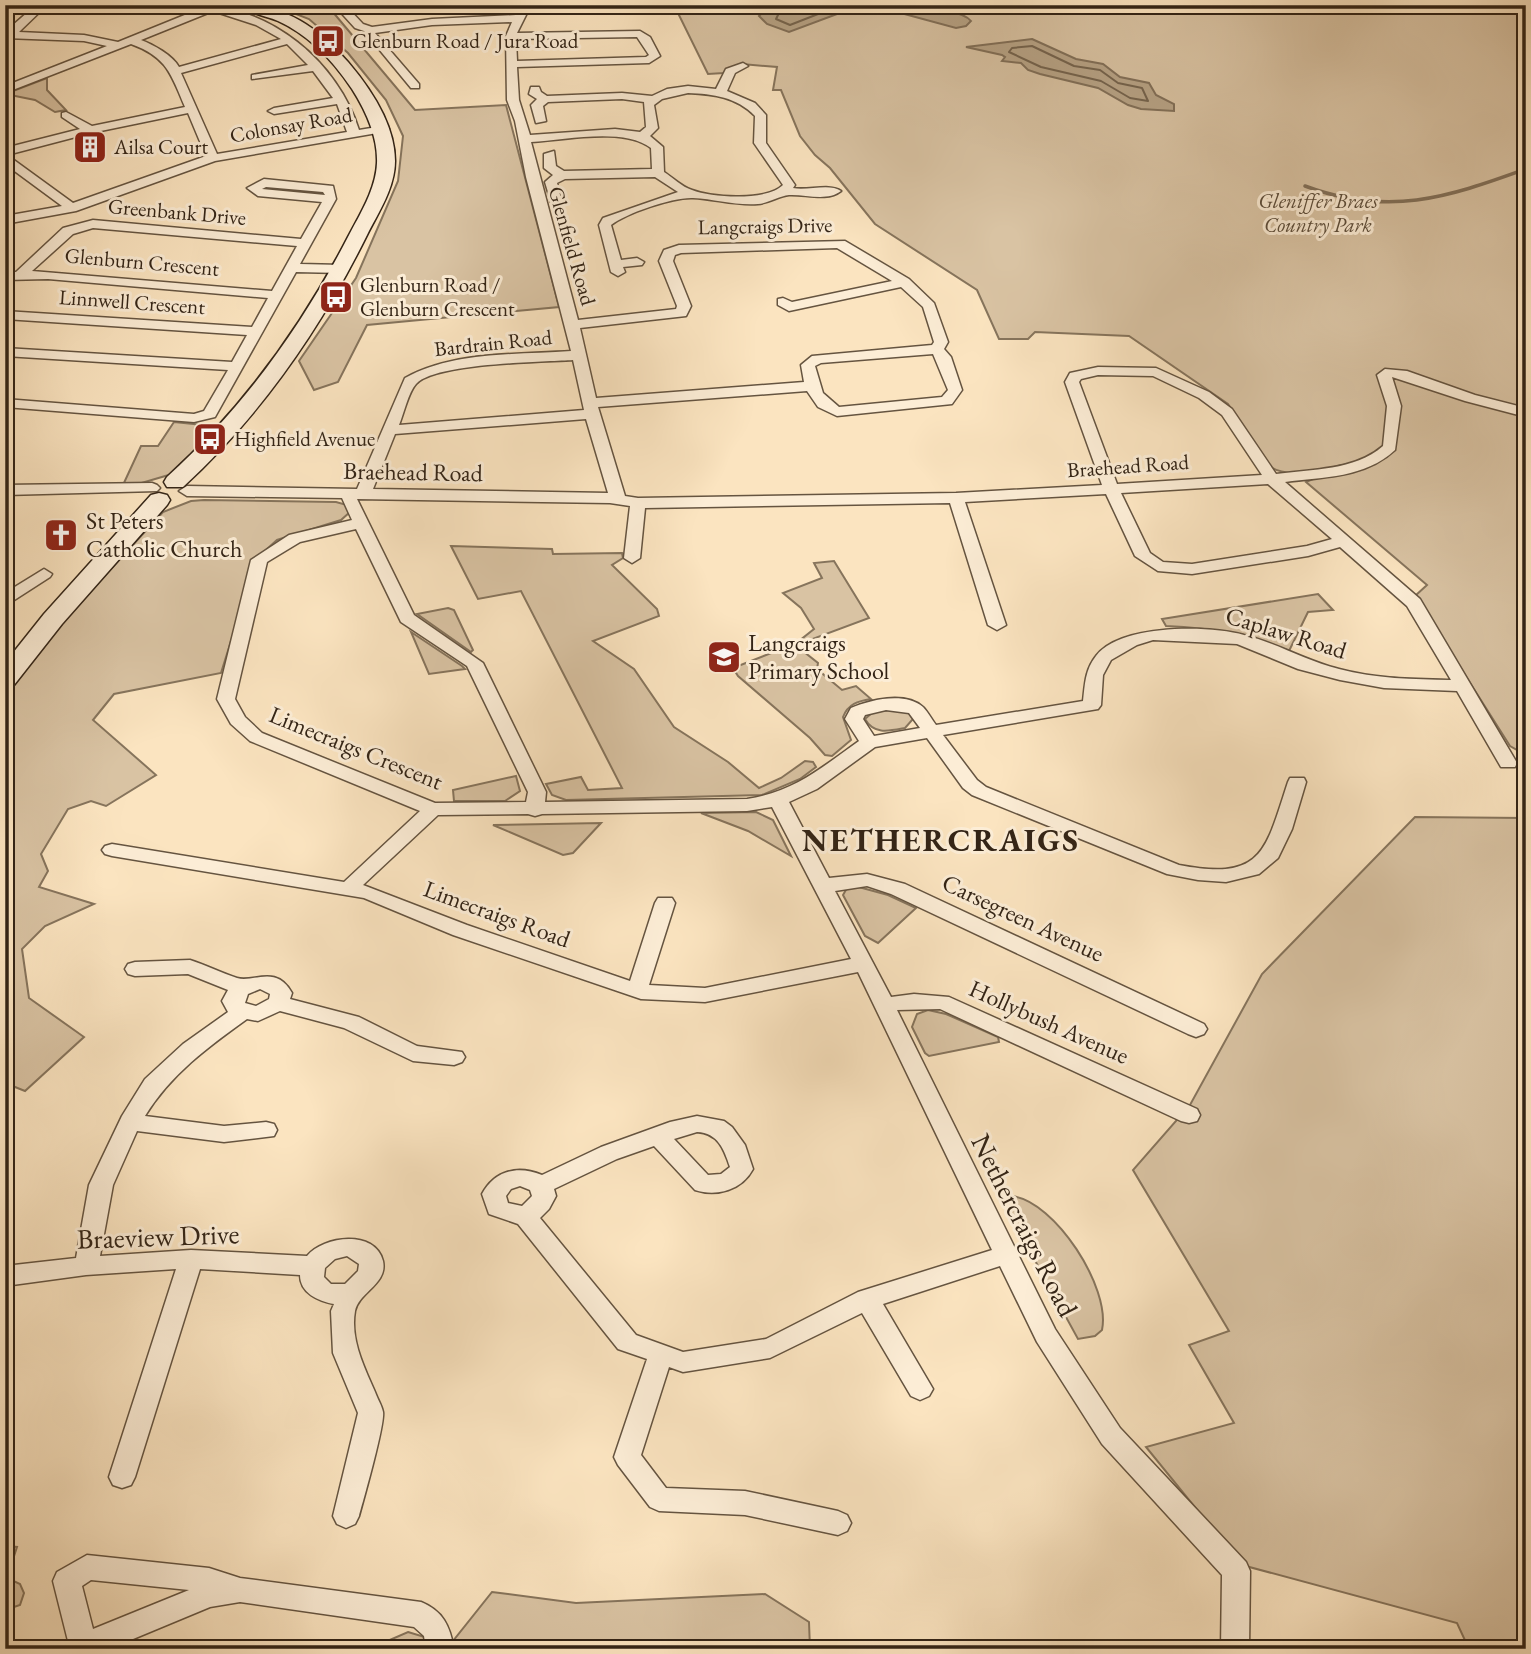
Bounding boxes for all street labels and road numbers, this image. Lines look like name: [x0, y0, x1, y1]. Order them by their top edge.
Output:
street label: Colonsay Road: [228, 100, 355, 149]
street label: Glenfield Road: [543, 183, 602, 309]
street label: Greenbank Drive: [107, 192, 247, 231]
street label: Langcraigs Drive: [697, 211, 833, 240]
street label: Glenburn Crescent: [64, 241, 221, 282]
street label: Linnwell Crescent: [58, 283, 206, 320]
street label: Bardrain Road: [433, 323, 553, 362]
street label: Braehead Road: [1066, 448, 1190, 483]
street label: Braehead Road: [343, 455, 484, 488]
street label: Caplaw Road: [1222, 599, 1351, 666]
street label: Limecraigs Crescent: [265, 699, 448, 797]
street label: Carsegreen Avenue: [937, 867, 1109, 969]
street label: Limecraigs Road: [420, 873, 576, 955]
street label: Hollybush Avenue: [964, 972, 1134, 1071]
street label: Nethercraigs Road: [963, 1128, 1087, 1323]
street label: Braeview Drive: [76, 1215, 240, 1257]

